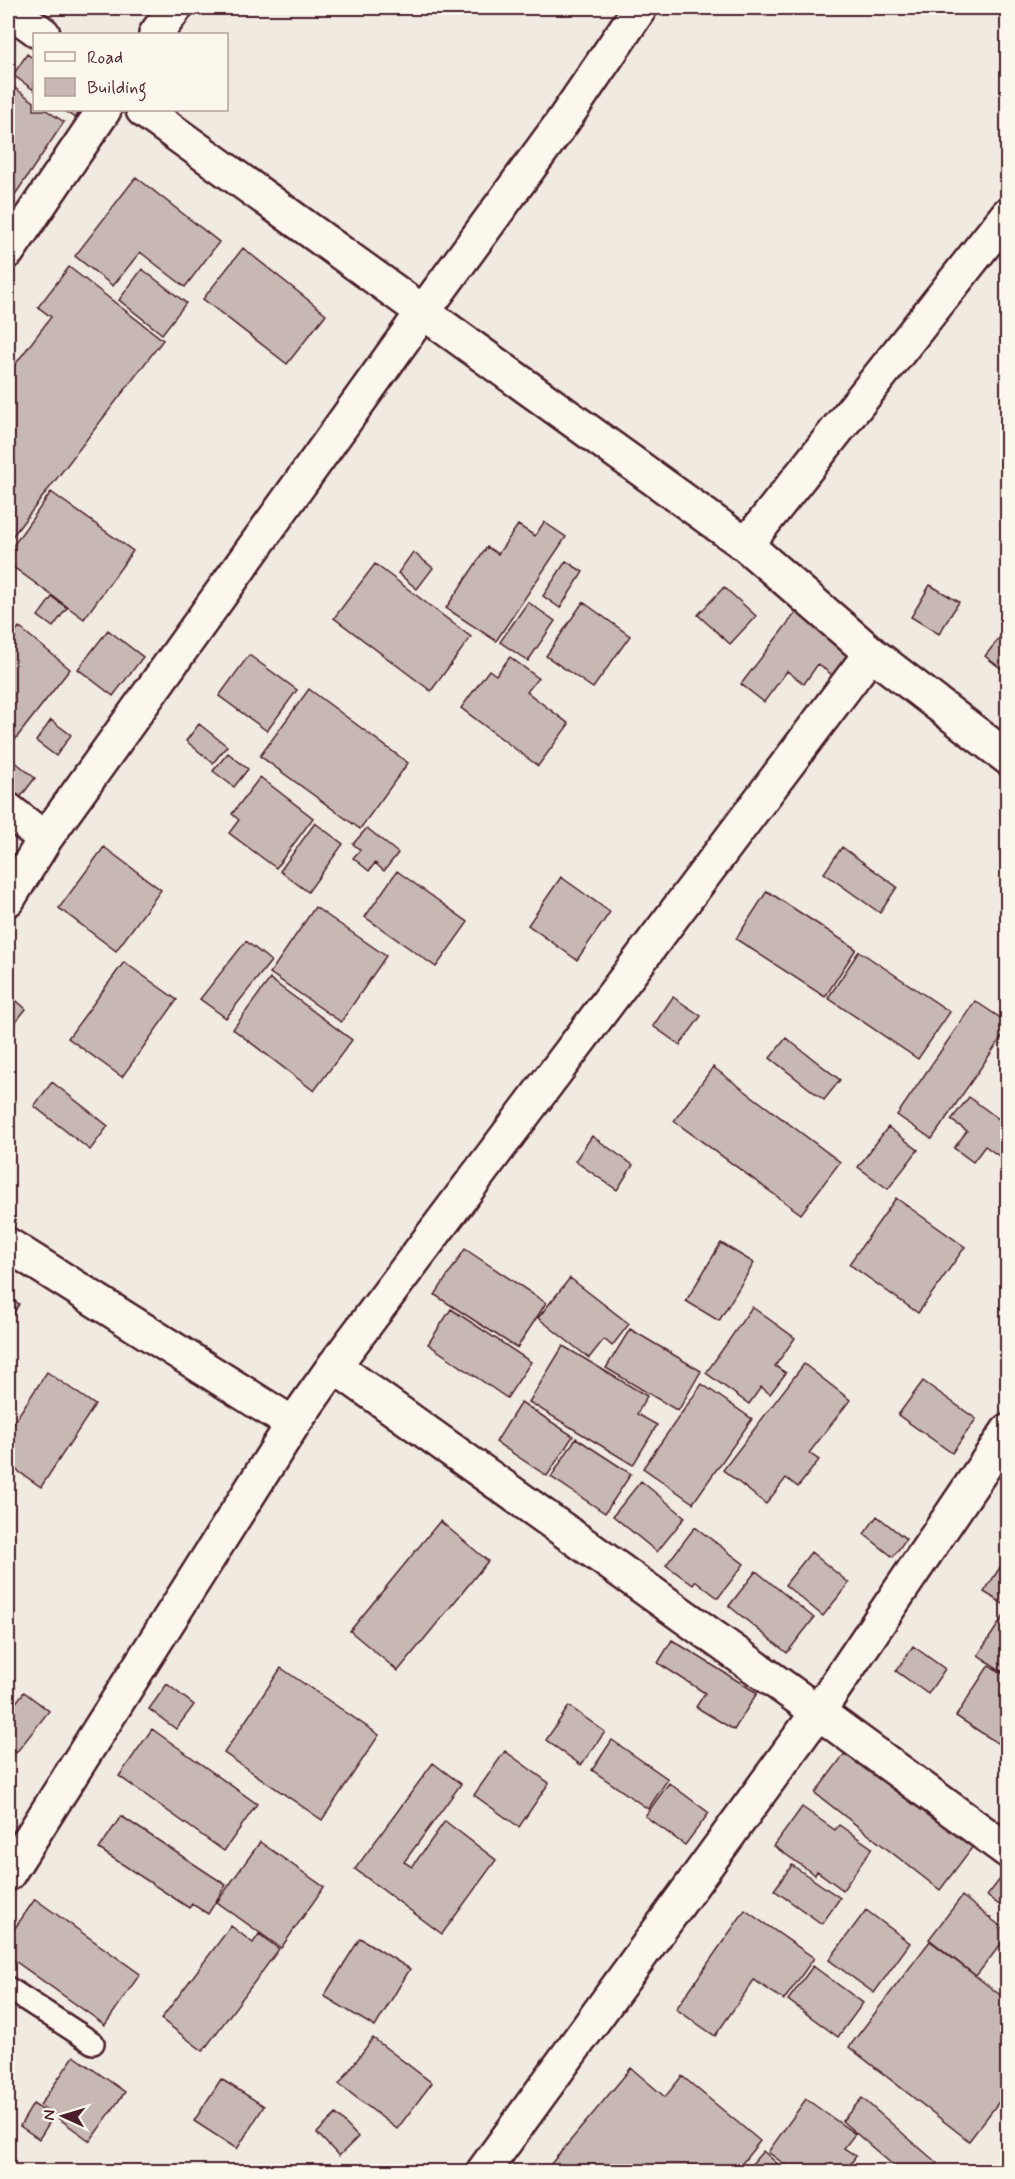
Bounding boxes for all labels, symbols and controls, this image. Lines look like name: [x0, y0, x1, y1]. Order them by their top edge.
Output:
legend: [33, 33, 228, 111]
text: Road: [87, 46, 123, 70]
text: Building: [87, 76, 147, 102]
north arrow: [33, 2086, 93, 2146]
text: N: [39, 2109, 60, 2121]

